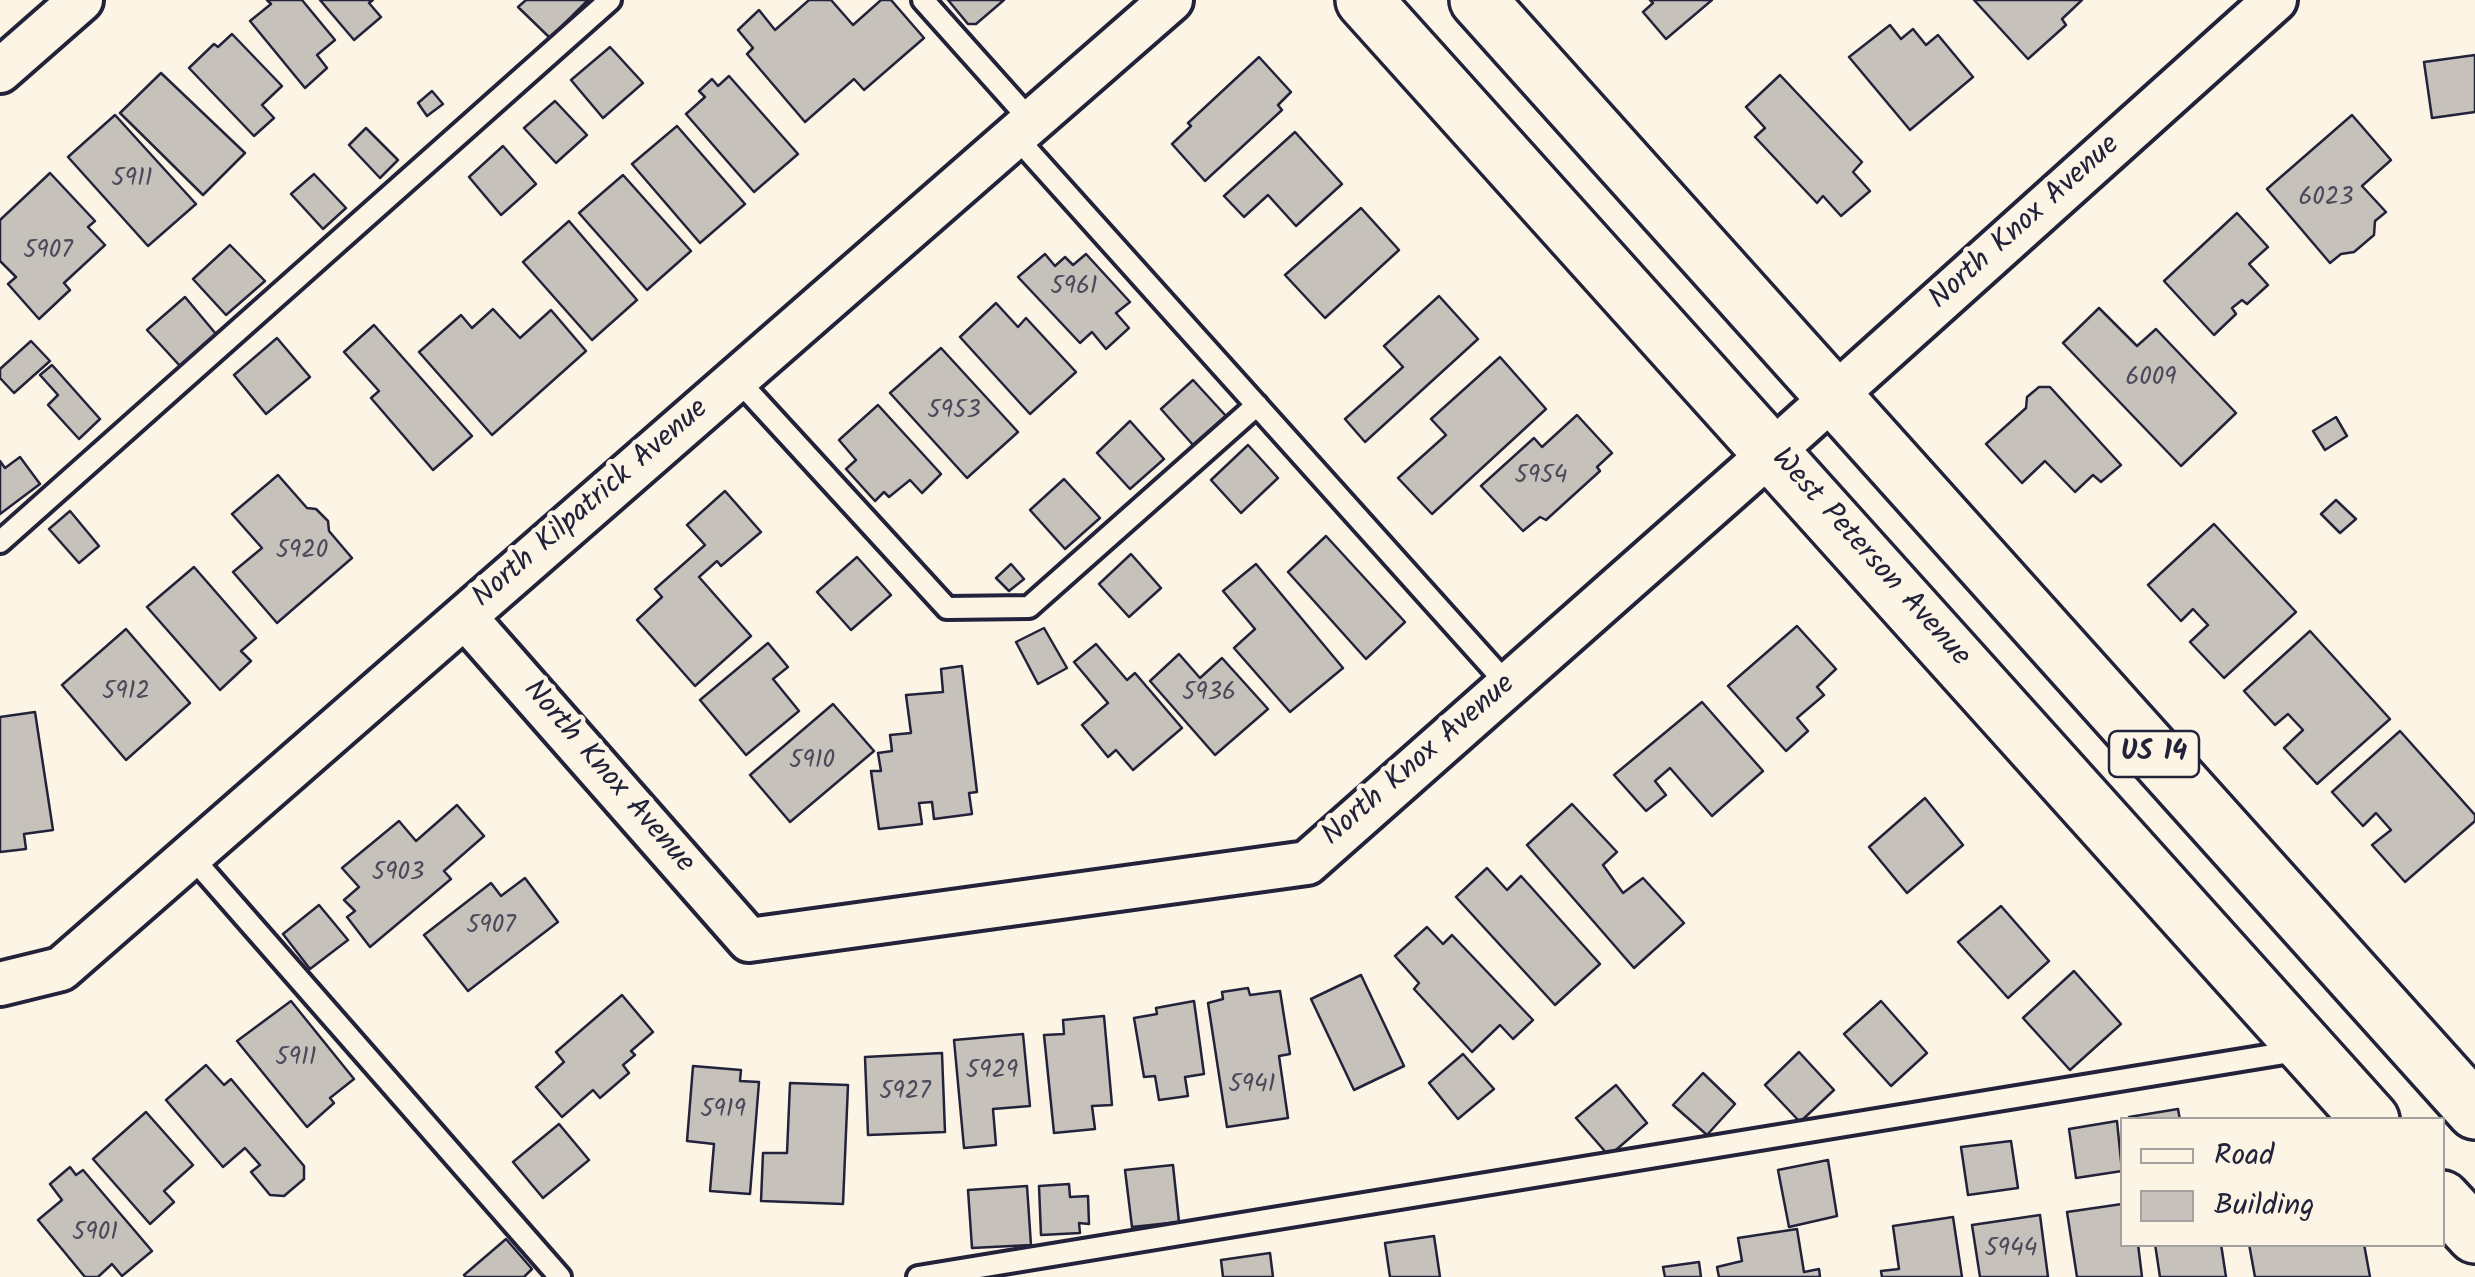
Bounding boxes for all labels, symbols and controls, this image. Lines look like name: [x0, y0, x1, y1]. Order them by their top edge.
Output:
street label: North Knox Avenue: [1923, 129, 2129, 319]
house number: 5911: [111, 166, 153, 196]
house number: 6023: [2298, 185, 2354, 215]
house number: 5907: [23, 238, 73, 268]
house number: 5961: [1050, 274, 1098, 304]
house number: 6009: [2125, 365, 2177, 395]
street label: North Kilpatrick Avenue: [467, 393, 717, 617]
house number: 5953: [927, 398, 981, 428]
street label: West Peterson Avenue: [1762, 443, 1976, 675]
house number: 5954: [1515, 463, 1567, 493]
house number: 5920: [276, 538, 328, 568]
street label: North Knox Avenue: [1316, 668, 1524, 856]
street label: North Knox Avenue: [513, 674, 701, 882]
house number: 5912: [102, 679, 150, 709]
house number: 5936: [1182, 680, 1236, 710]
road number: US 14: [2109, 731, 2199, 777]
house number: 5910: [789, 748, 835, 778]
house number: 5903: [372, 860, 424, 890]
house number: 5907: [466, 913, 516, 943]
house number: 5911: [275, 1045, 317, 1075]
house number: 5929: [966, 1058, 1018, 1088]
house number: 5941: [1228, 1072, 1276, 1102]
house number: 5927: [879, 1079, 931, 1109]
house number: 5919: [700, 1097, 746, 1127]
legend: [2120, 1117, 2445, 1247]
text: Road: [2214, 1132, 2274, 1180]
text: Building: [2214, 1182, 2314, 1230]
house number: 5901: [72, 1220, 118, 1250]
house number: 5944: [1984, 1236, 2038, 1266]

